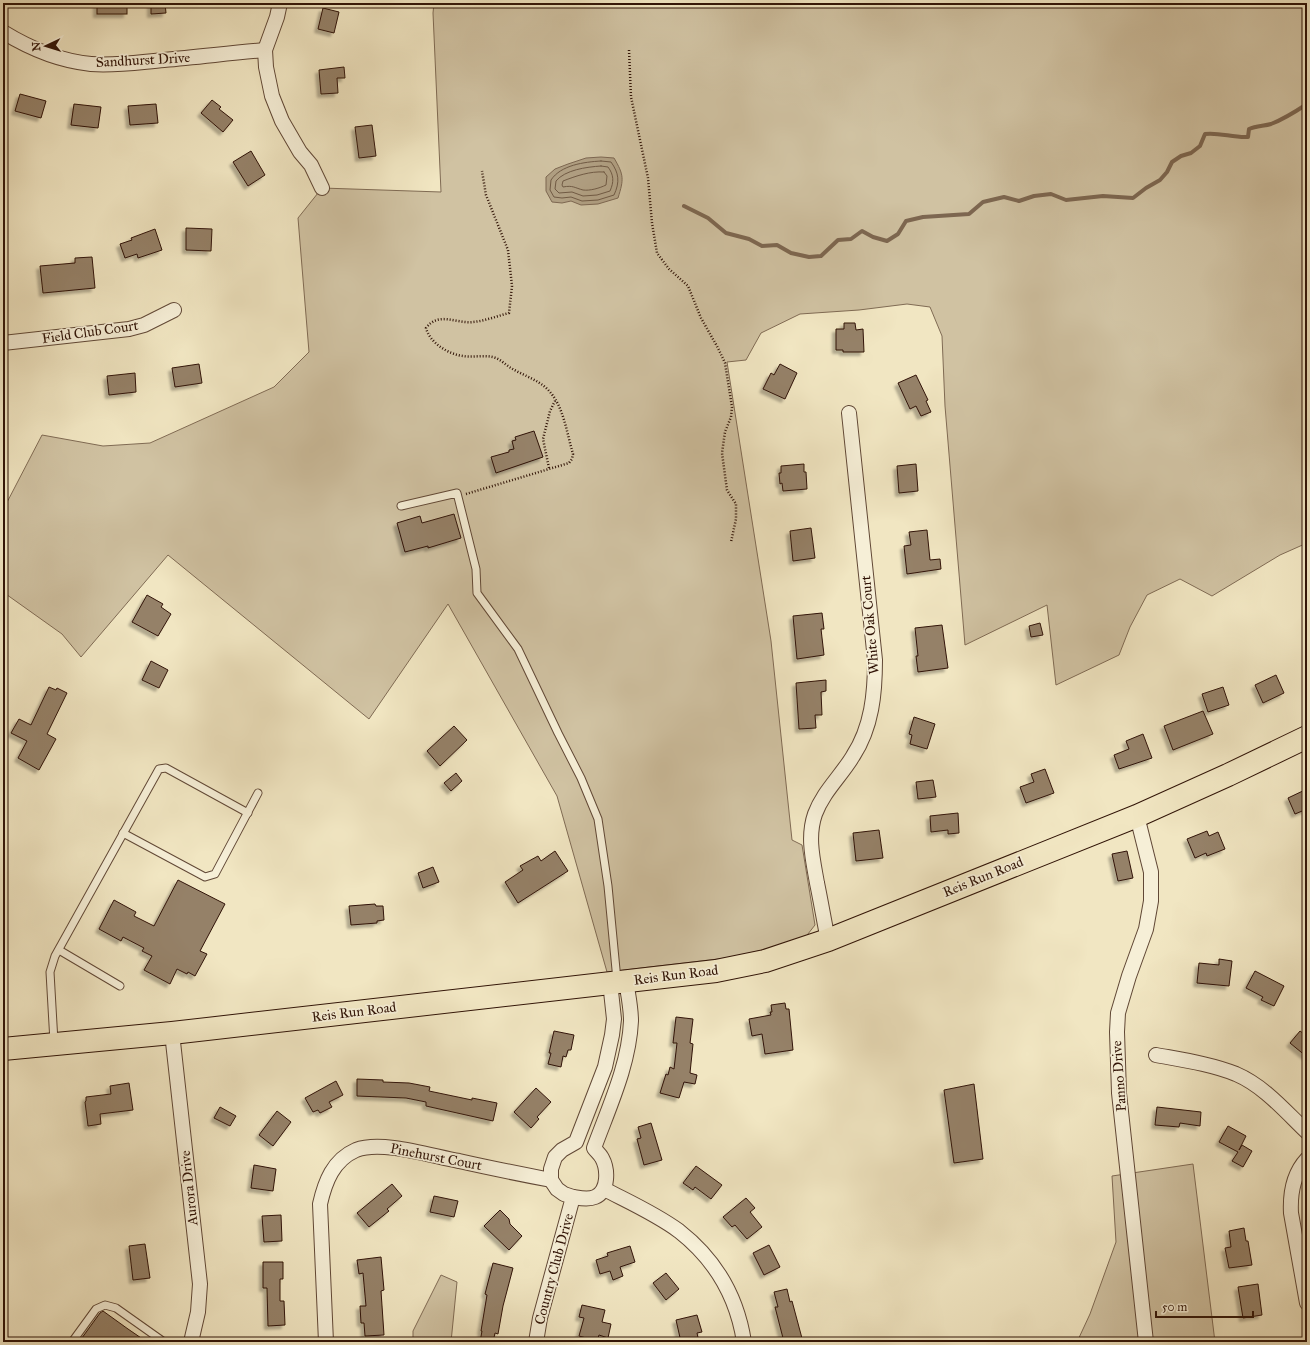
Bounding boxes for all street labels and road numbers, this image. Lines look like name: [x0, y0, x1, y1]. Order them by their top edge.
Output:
street label: Sandhurst Drive: [95, 49, 191, 71]
street label: Field Club Court: [41, 317, 139, 347]
street label: White Oak Court: [857, 575, 883, 675]
street label: Reis Run Road: [940, 853, 1026, 901]
street label: Reis Run Road: [633, 961, 719, 989]
street label: Reis Run Road: [311, 998, 397, 1026]
street label: Panno Drive: [1108, 1040, 1130, 1112]
street label: Pinehurst Court: [389, 1140, 483, 1174]
street label: Aurora Drive: [177, 1149, 202, 1227]
street label: Country Club Drive: [531, 1211, 577, 1326]

